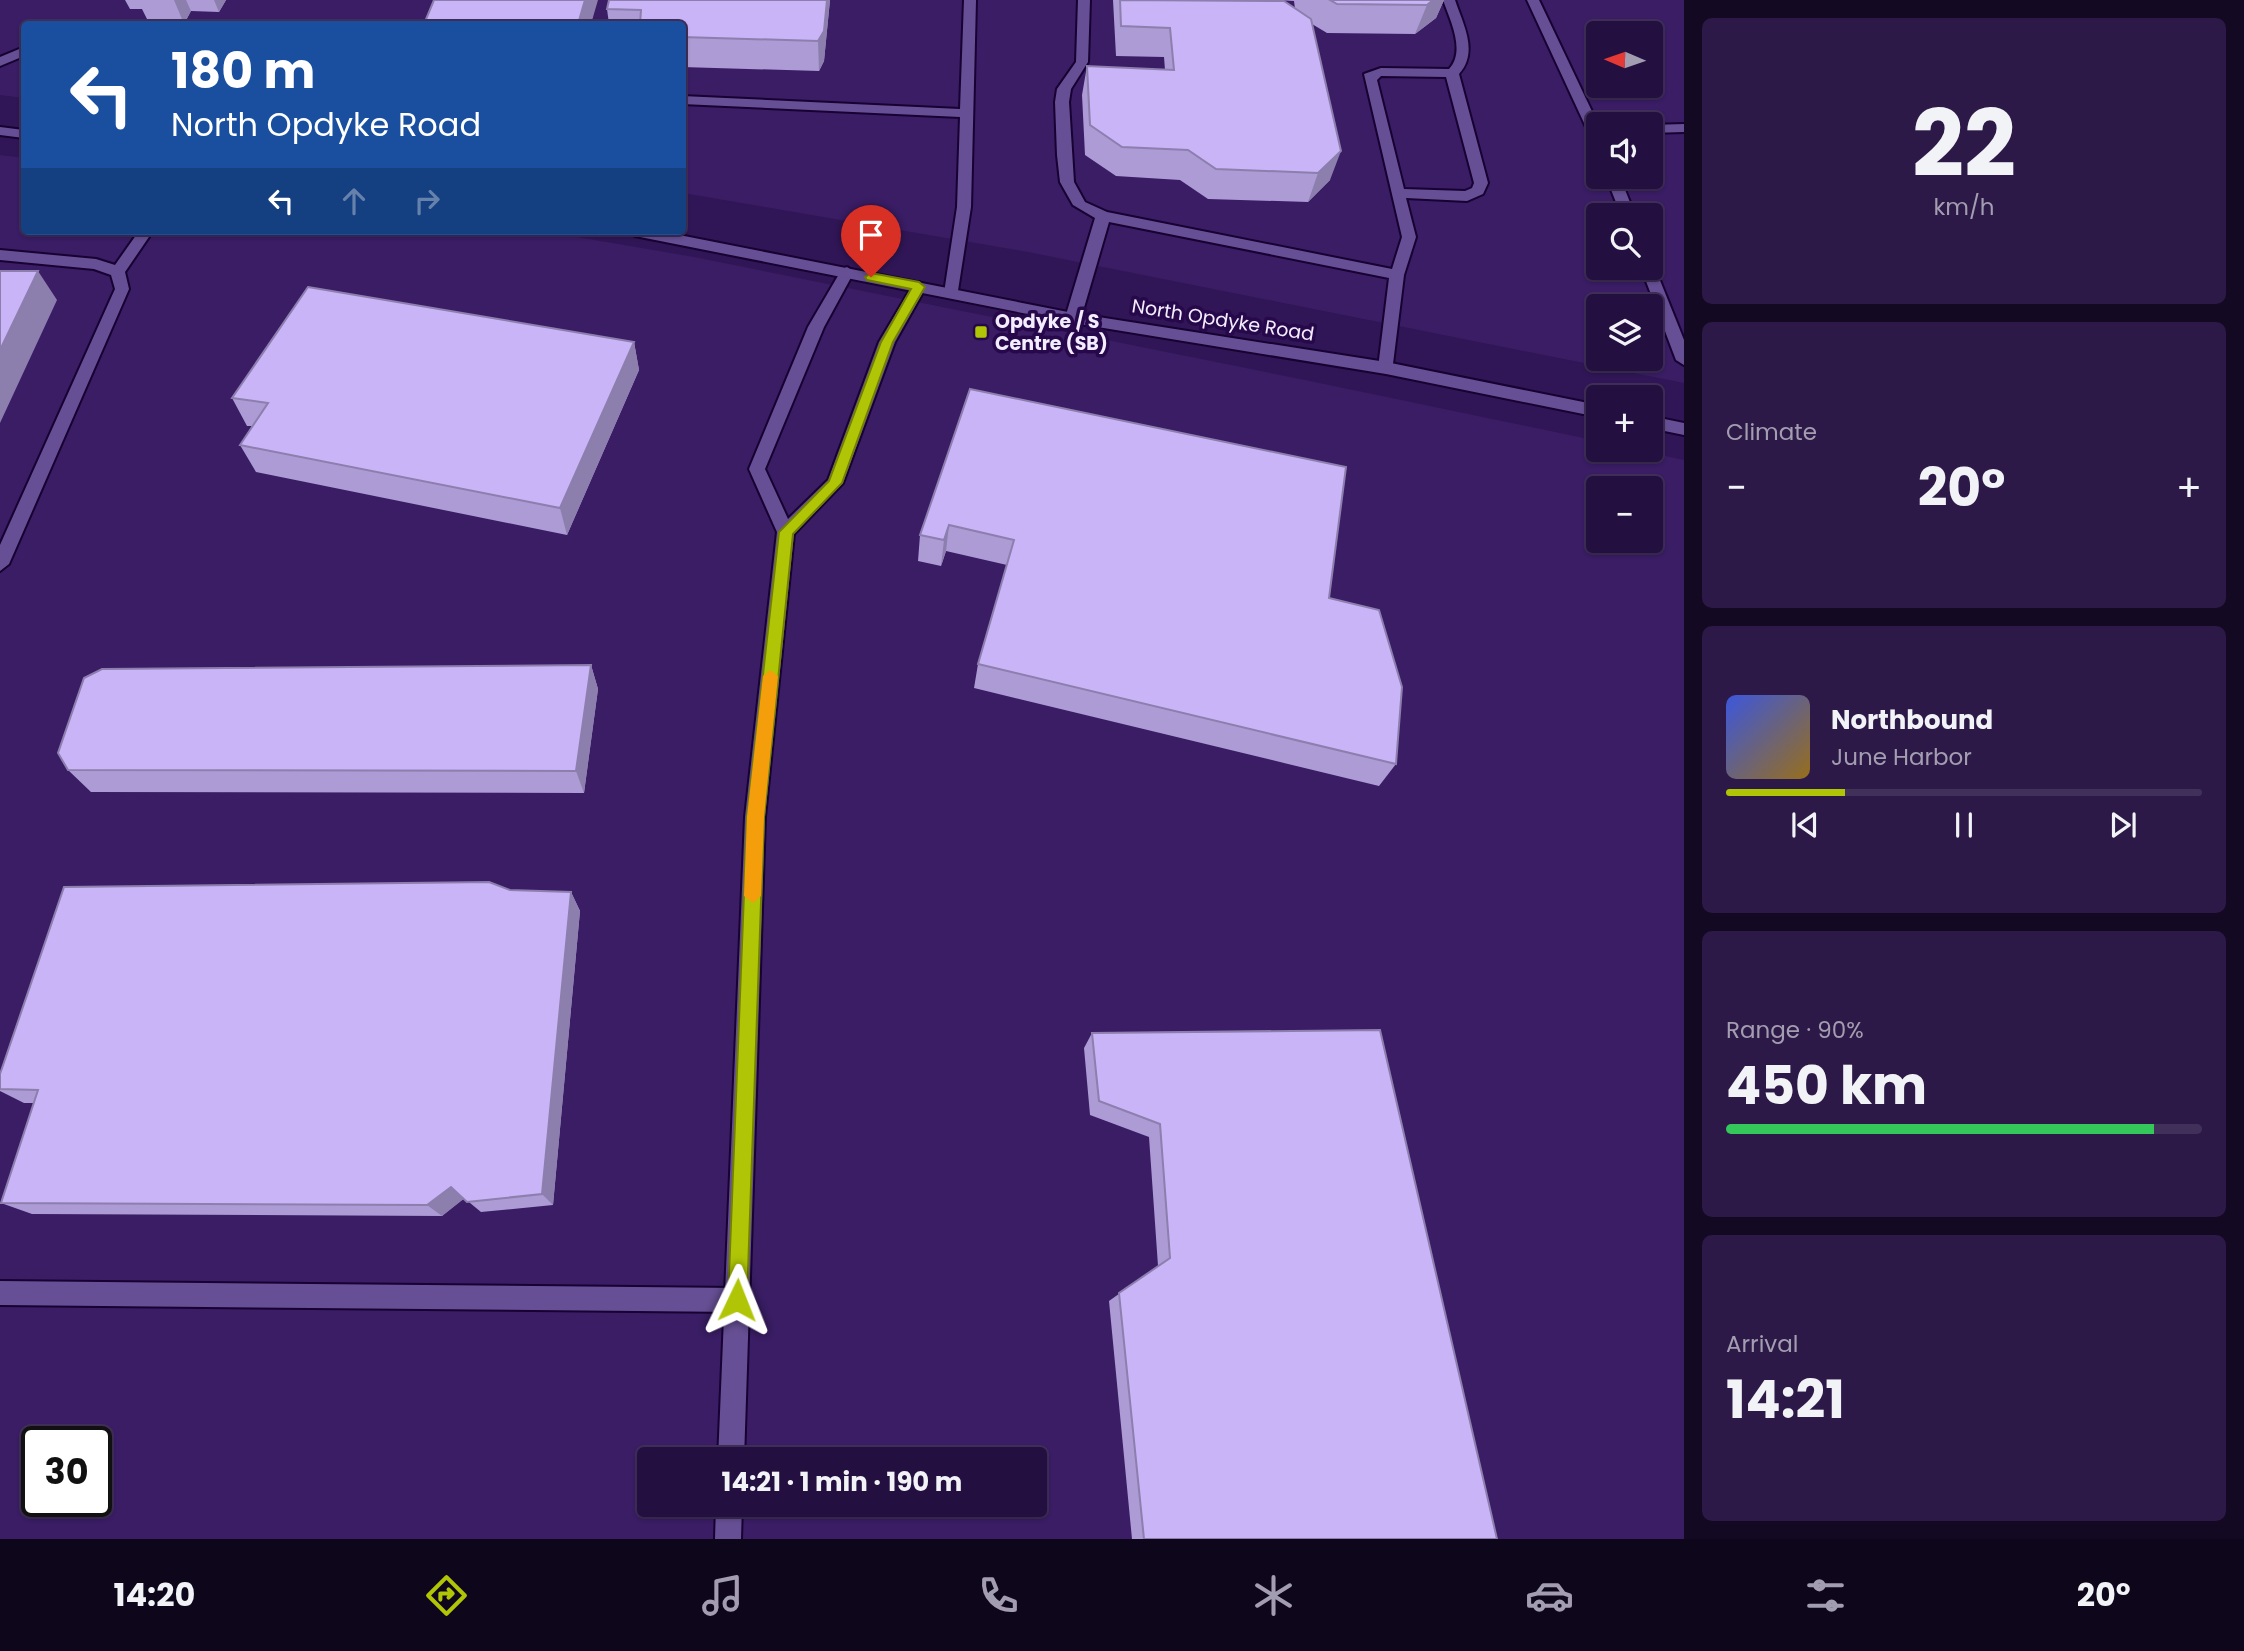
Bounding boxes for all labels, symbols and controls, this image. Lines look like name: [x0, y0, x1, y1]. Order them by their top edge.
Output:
north arrow: [1586, 21, 1662, 98]
map controls: [1586, 21, 1663, 553]
text: 180 m: [171, 37, 315, 105]
icon: left: [56, 49, 147, 140]
text: 22: [1912, 80, 2016, 208]
text: North Opdyke Road: [171, 102, 481, 147]
button: sound: [1586, 112, 1663, 189]
icon: left: [262, 182, 300, 220]
icon: ahead: [335, 182, 373, 220]
icon: right: [408, 182, 446, 220]
text: km/h: [1933, 191, 1995, 223]
button: search: [1586, 203, 1663, 280]
pin: [841, 205, 901, 277]
icon: arrive: [852, 216, 890, 254]
street label: North Opdyke Road: [1130, 292, 1316, 348]
button: layers: [1586, 294, 1663, 371]
place label: Opdyke / S Centre (SB): [995, 308, 1108, 357]
marker: Opdyke / S Centre (SB): [973, 324, 989, 340]
button: +: [1586, 385, 1663, 462]
text: Climate: [1726, 416, 1817, 448]
text: 20°: [1918, 451, 2005, 524]
text: −: [1726, 461, 1747, 514]
text: +: [2176, 461, 2202, 514]
button: −: [1586, 476, 1663, 553]
text: Northbound: [1831, 702, 1993, 738]
text: June Harbor: [1831, 741, 1972, 773]
icon: previous: [1786, 806, 1824, 844]
icon: pause: [1945, 806, 1983, 844]
icon: next: [2104, 806, 2142, 844]
text: Range · 90%: [1726, 1014, 1864, 1046]
text: 450 km: [1726, 1049, 1927, 1122]
position arrow: [700, 1263, 774, 1337]
text: Arrival: [1726, 1328, 1798, 1360]
text: 14:21: [1726, 1363, 1845, 1436]
speed limit sign: 30: [21, 1426, 112, 1517]
text: 14:21 · 1 min · 190 m: [722, 1464, 962, 1500]
icon: directions: [422, 1571, 471, 1620]
icon: music: [698, 1571, 747, 1620]
icon: phone: [974, 1571, 1023, 1620]
icon: climate: [1249, 1571, 1298, 1620]
icon: car: [1525, 1571, 1574, 1620]
icon: filters: [1801, 1571, 1850, 1620]
text: 14:20: [113, 1572, 195, 1617]
text: 20°: [2077, 1572, 2131, 1617]

